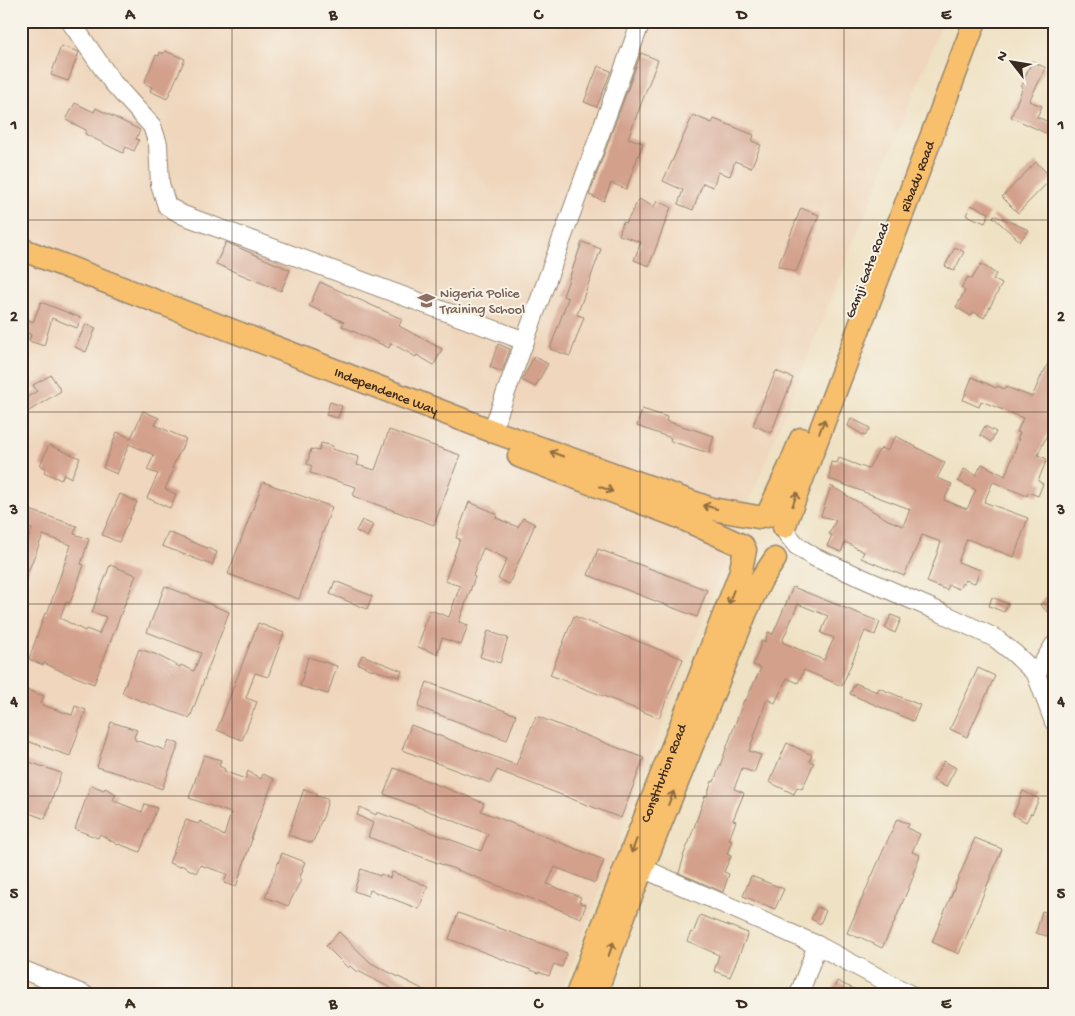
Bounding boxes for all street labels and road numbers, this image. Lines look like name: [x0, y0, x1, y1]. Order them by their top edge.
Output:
street label: Ribadu Road: [898, 138, 940, 215]
street label: Gamji Gate Road: [842, 219, 895, 321]
street label: Independence Way: [331, 365, 440, 420]
street label: Constitution Road: [638, 720, 692, 825]

